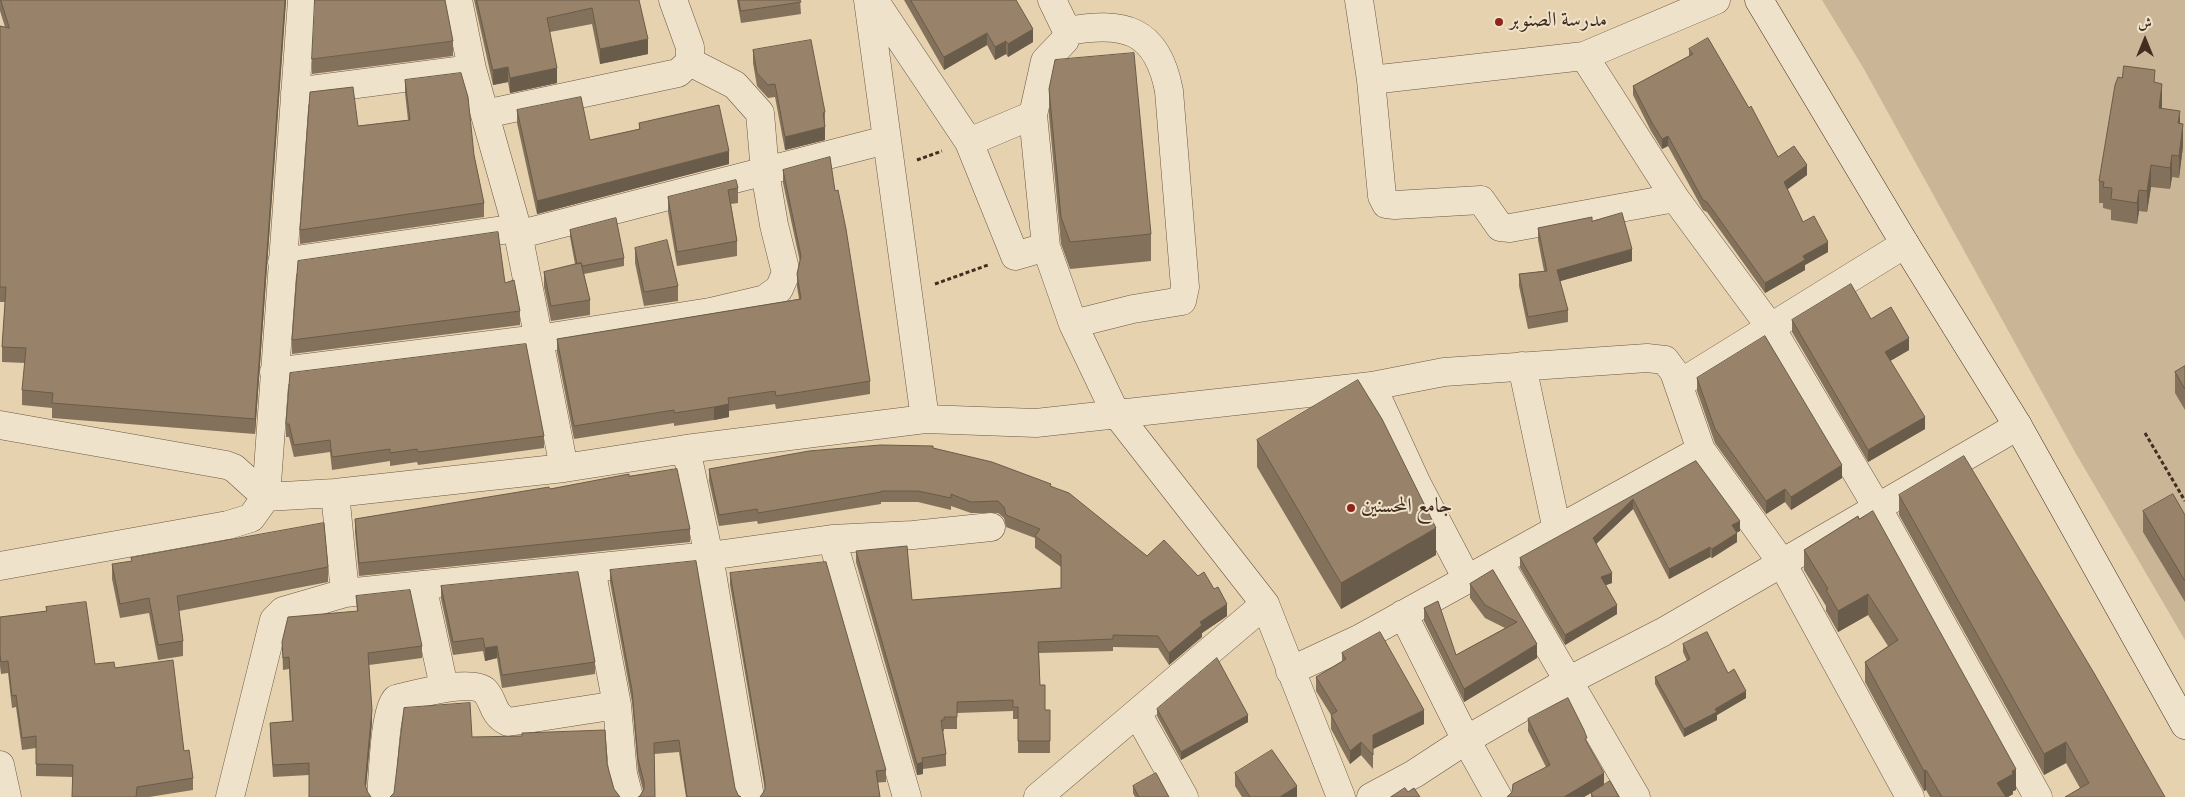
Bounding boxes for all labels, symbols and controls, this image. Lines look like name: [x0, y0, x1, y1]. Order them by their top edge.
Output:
place label: مدرسة الصنوبر: [1509, 9, 1607, 35]
north arrow: [2120, 15, 2170, 65]
text: ش: [2138, 15, 2152, 35]
marker: مدرسة الصنوبر: [1493, 16, 1505, 28]
place label: جامع المحسنين: [1361, 495, 1452, 521]
marker: جامع المحسنين: [1345, 502, 1357, 514]

